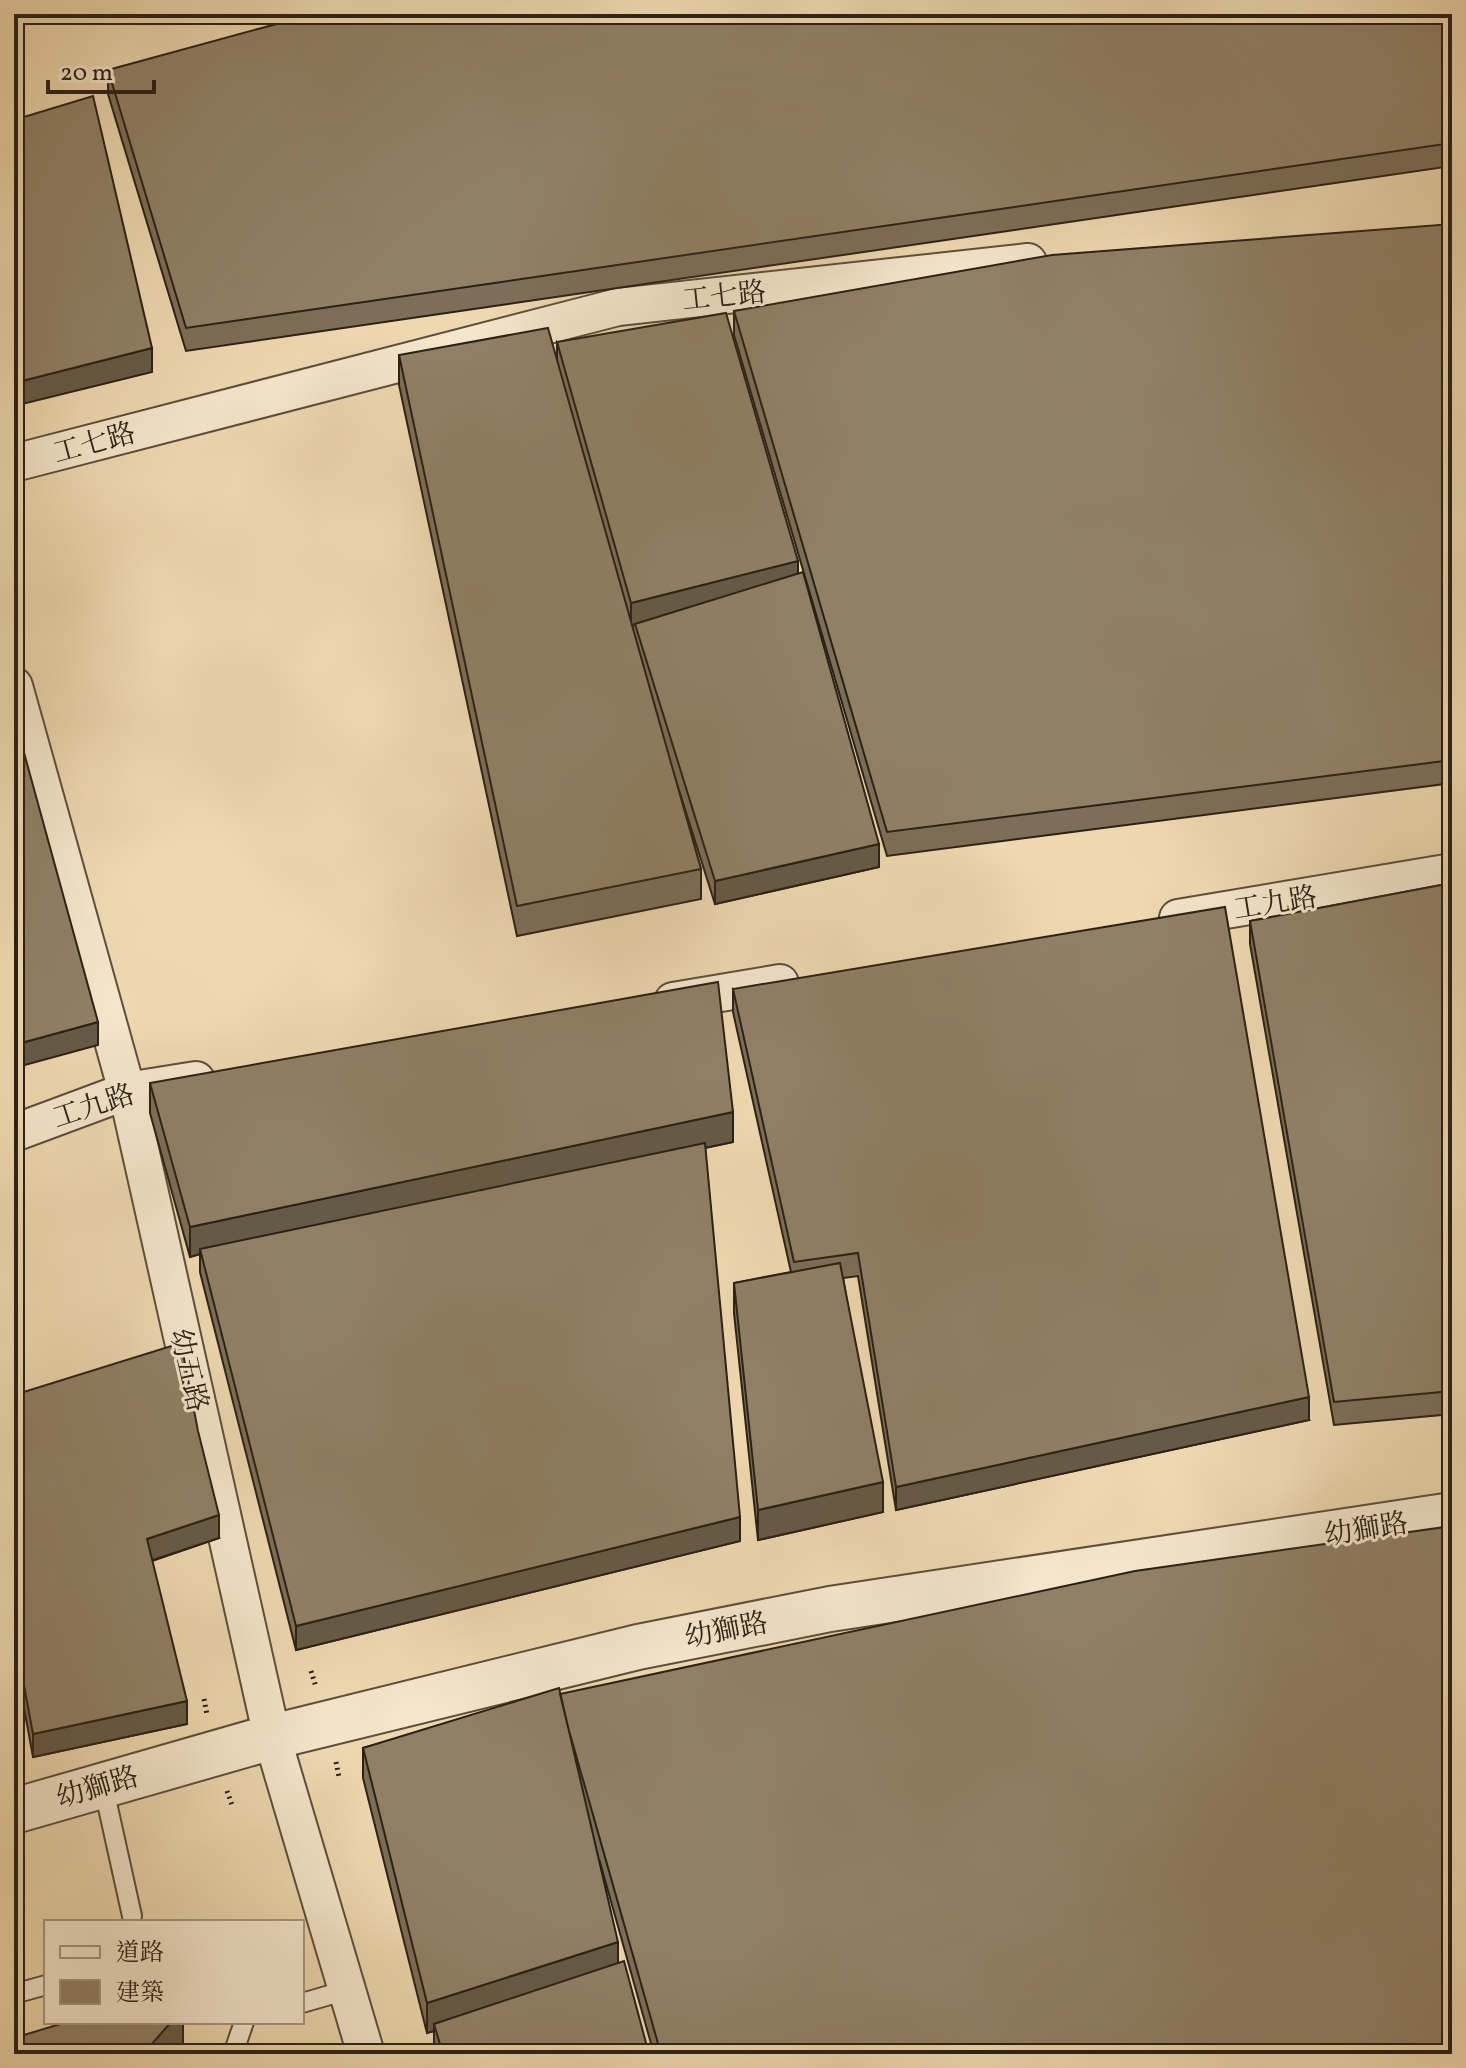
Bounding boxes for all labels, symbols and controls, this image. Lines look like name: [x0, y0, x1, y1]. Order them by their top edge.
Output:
scale bar: [48, 44, 154, 94]
text: 20 m: [60, 57, 113, 91]
street label: 工七路: [680, 274, 768, 321]
street label: 工七路: [49, 415, 140, 474]
street label: 工九路: [1231, 879, 1320, 930]
street label: 工九路: [48, 1076, 140, 1139]
street label: 幼五路: [159, 1325, 216, 1416]
street label: 幼獅路: [1322, 1505, 1411, 1556]
street label: 幼獅路: [682, 1604, 771, 1659]
street label: 幼獅路: [52, 1758, 143, 1819]
legend: [44, 1920, 304, 2024]
text: 道路: [116, 1937, 164, 1971]
text: 建築: [116, 1977, 164, 2011]

